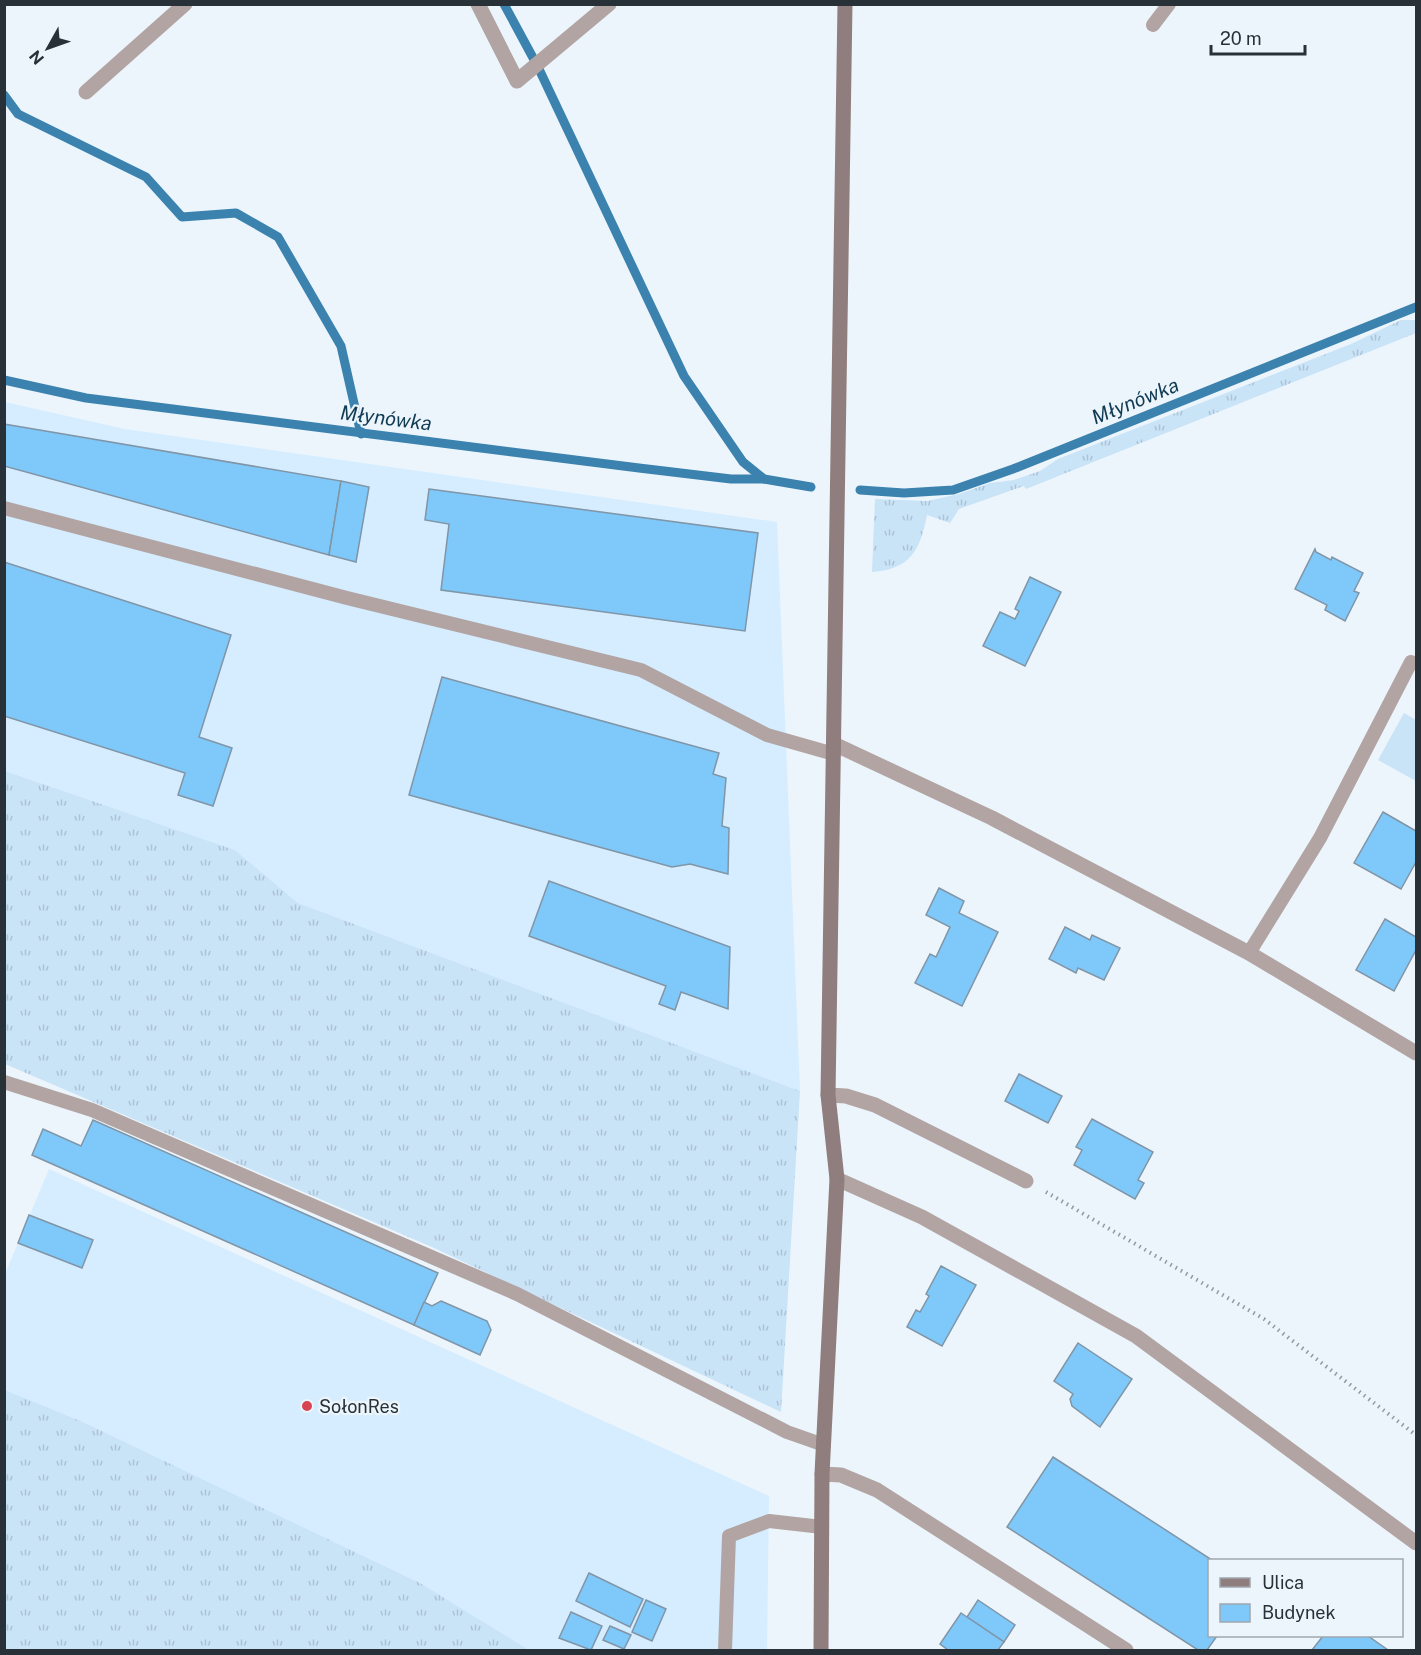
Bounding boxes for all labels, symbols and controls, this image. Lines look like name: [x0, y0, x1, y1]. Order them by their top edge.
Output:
north arrow: [18, 18, 78, 78]
scale bar: [1211, 18, 1306, 56]
text: 20 m: [1220, 28, 1262, 49]
text: N: [26, 46, 48, 68]
water label: Młynówka: [1088, 373, 1182, 429]
water label: Młynówka: [339, 400, 433, 436]
place label: SołonRes: [319, 1396, 399, 1417]
marker: SołonRes: [300, 1399, 314, 1413]
legend: [1208, 1559, 1403, 1637]
text: Ulica: [1262, 1572, 1304, 1593]
text: Budynek: [1262, 1602, 1336, 1623]

